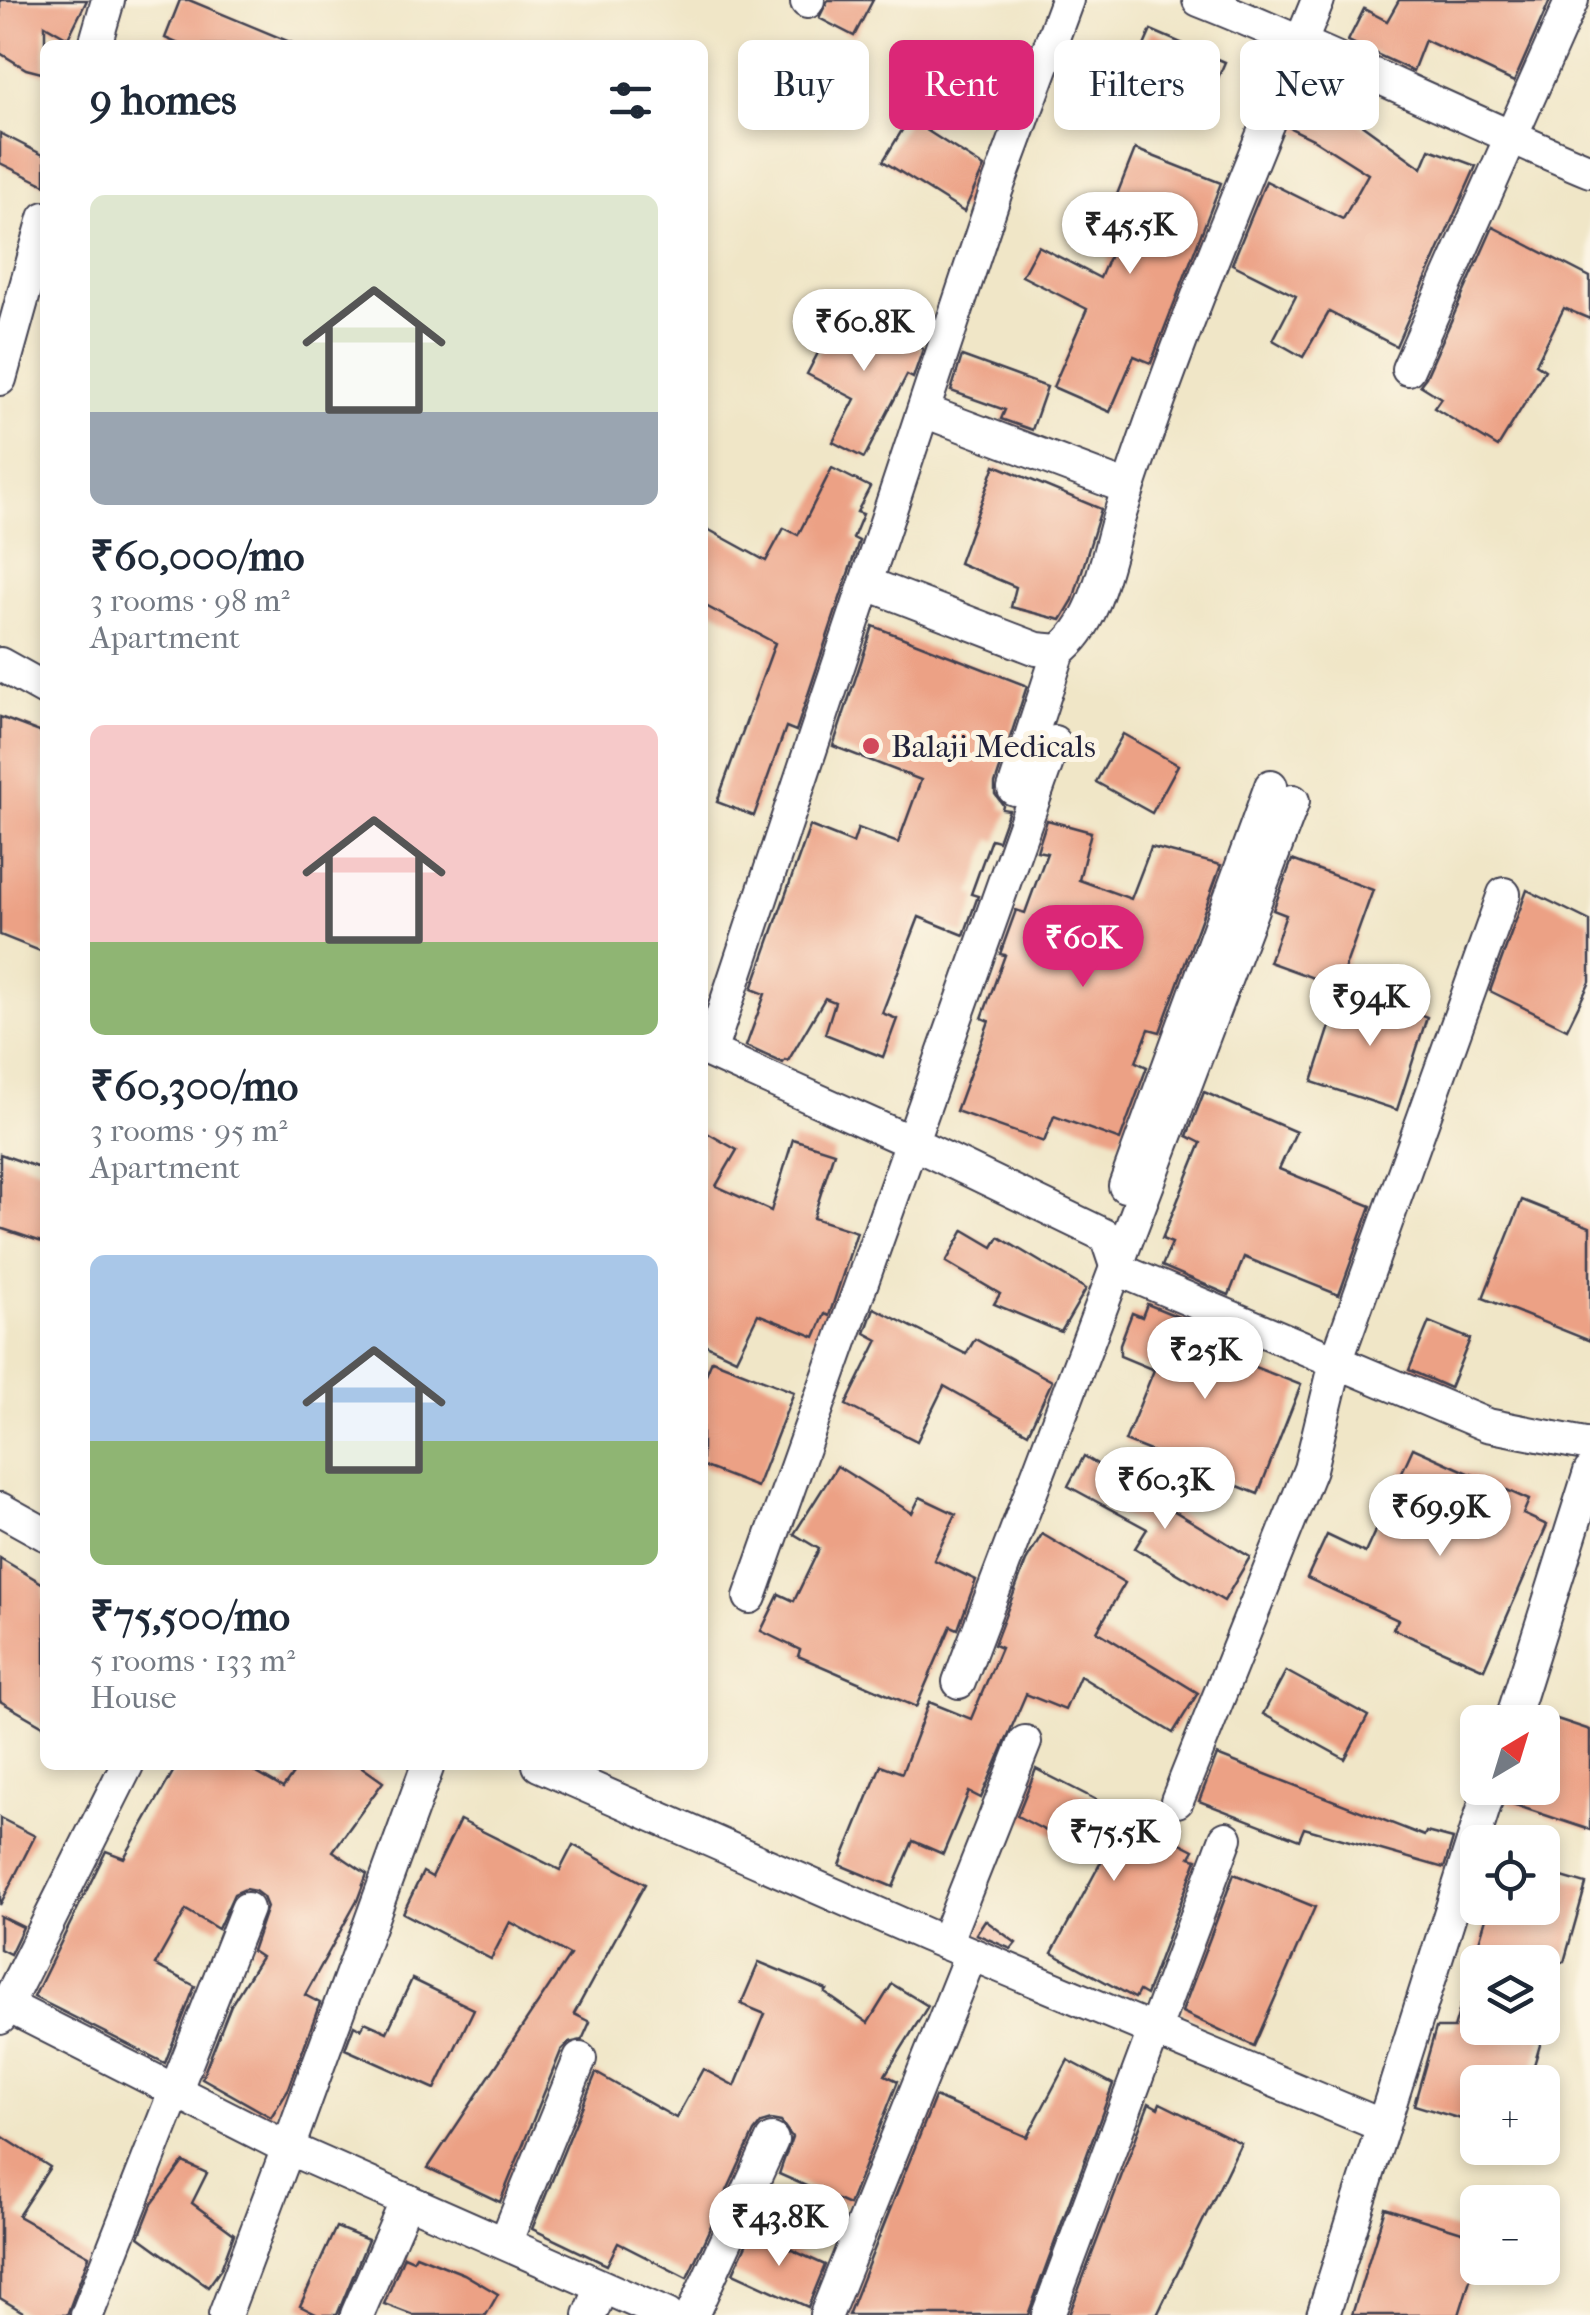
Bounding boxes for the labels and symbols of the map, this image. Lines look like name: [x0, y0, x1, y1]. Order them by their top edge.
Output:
pin: ₹45.5K: [1049, 192, 1211, 277]
pin: ₹60.8K: [783, 289, 945, 374]
place label: Balaji Medicals: [891, 728, 1096, 765]
marker: Balaji Medicals: [860, 735, 882, 757]
pin: ₹60K: [1024, 905, 1142, 990]
pin: ₹94K: [1311, 964, 1429, 1049]
pin: ₹25K: [1146, 1317, 1264, 1402]
pin: ₹60.3K: [1084, 1447, 1246, 1532]
pin: ₹69.9K: [1359, 1474, 1521, 1559]
north arrow: [1460, 1705, 1560, 1805]
pin: ₹75.5K: [1033, 1799, 1195, 1884]
pin: ₹43.8K: [698, 2184, 860, 2269]

